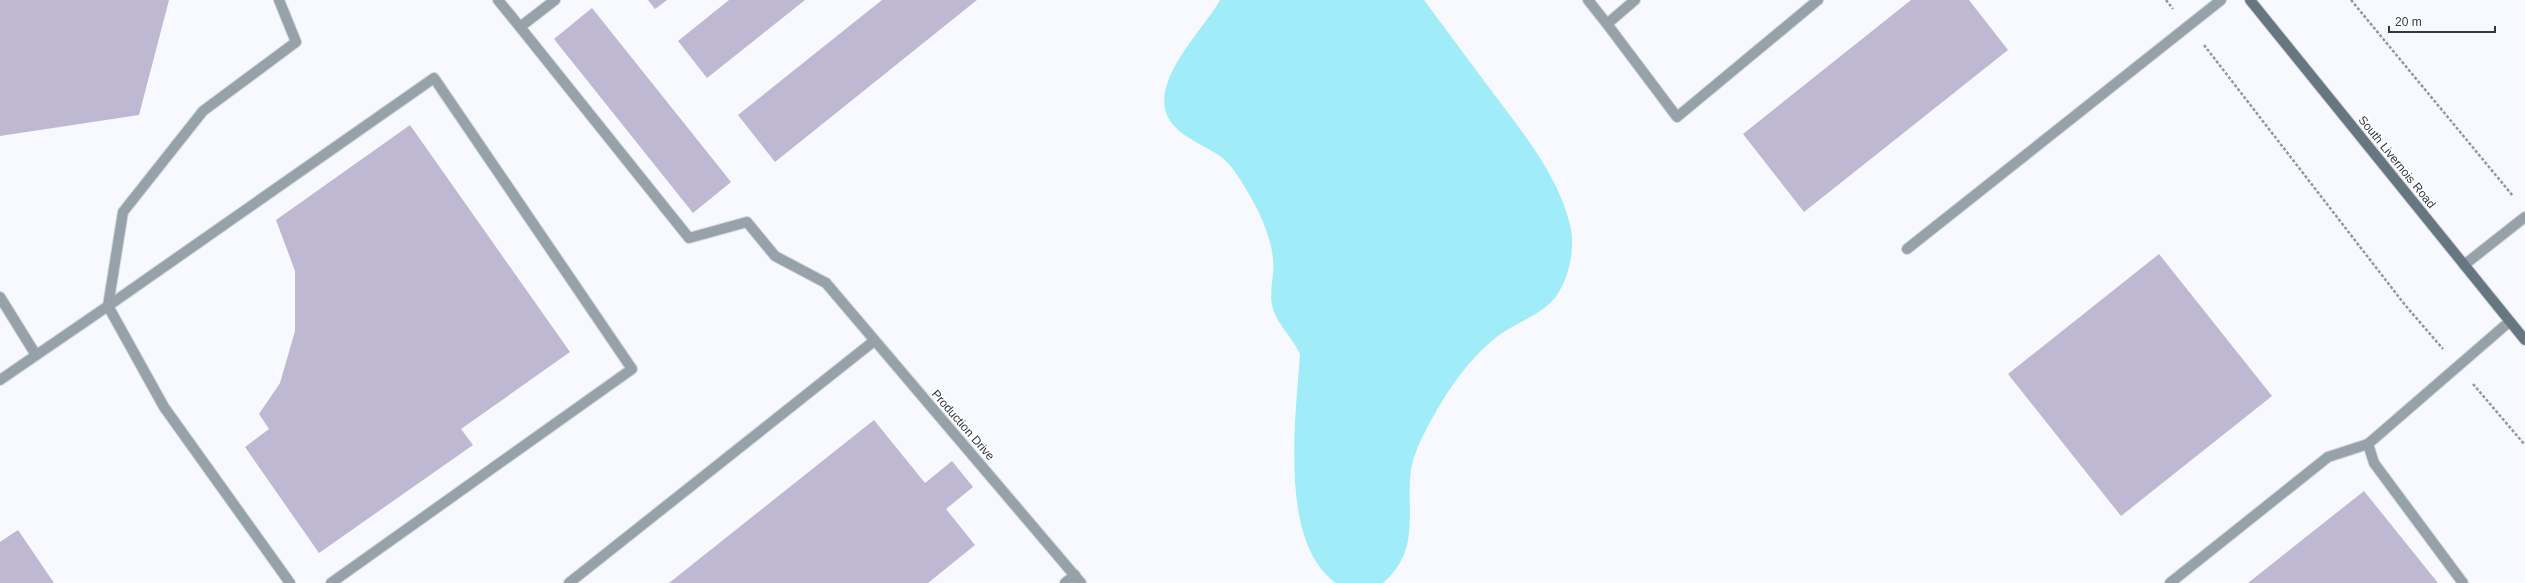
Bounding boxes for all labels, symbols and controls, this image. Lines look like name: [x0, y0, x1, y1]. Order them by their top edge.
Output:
scale bar: [2389, 8, 2495, 34]
text: 20 m: [2395, 15, 2422, 29]
street label: South Livernois Road: [2355, 113, 2439, 211]
street label: Production Drive: [929, 387, 998, 463]

